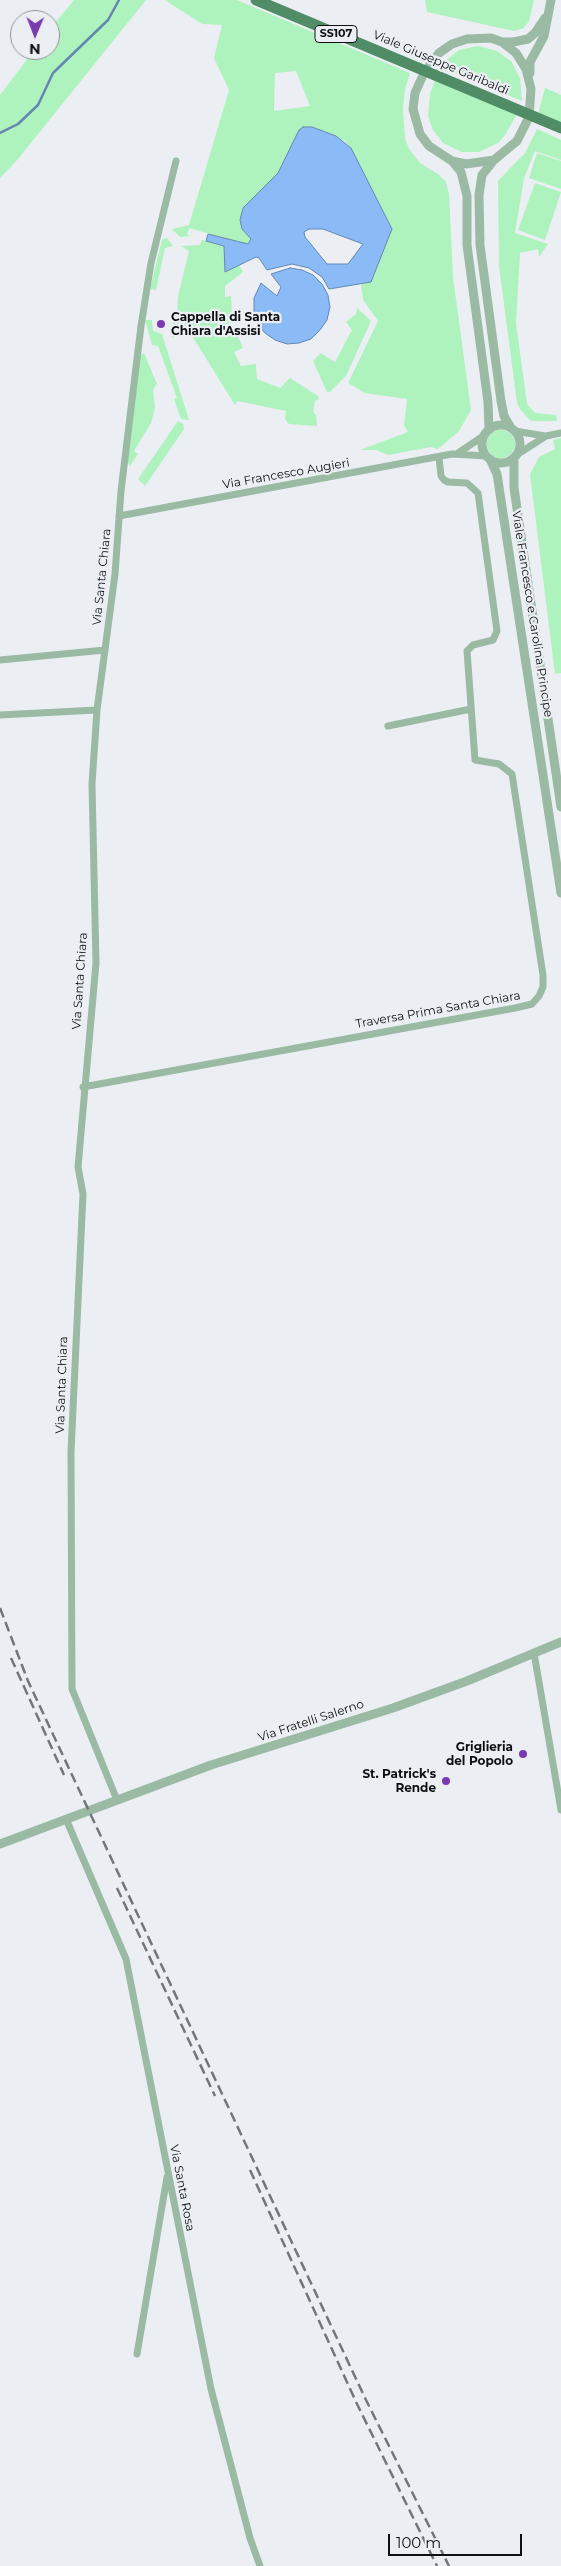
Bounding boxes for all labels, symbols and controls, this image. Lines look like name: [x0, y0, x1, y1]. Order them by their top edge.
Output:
north arrow: [10, 10, 60, 60]
road number: SS107: [315, 26, 357, 42]
street label: Viale Giuseppe Garibaldi: [371, 28, 511, 98]
text: N: [29, 40, 41, 58]
place label: Cappella di Santa Chiara d'Assisi: [171, 310, 280, 338]
marker: Cappella di Santa Chiara d'Assisi: [155, 318, 167, 330]
street label: Via Francesco Augieri: [221, 456, 351, 492]
street label: Viale Francesco e Carolina Principe: [509, 510, 555, 718]
street label: Via Santa Chiara: [90, 528, 114, 626]
street label: Via Santa Chiara: [69, 932, 91, 1030]
street label: Traversa Prima Santa Chiara: [354, 988, 522, 1032]
street label: Via Santa Chiara: [53, 1336, 71, 1434]
street label: Via Fratelli Salerno: [256, 1697, 366, 1745]
place label: Griglieria del Popolo: [446, 1740, 513, 1768]
marker: Griglieria del Popolo: [517, 1748, 529, 1760]
place label: St. Patrick's Rende: [362, 1767, 436, 1795]
marker: St. Patrick's Rende: [440, 1775, 452, 1787]
street label: Via Santa Rosa: [167, 2143, 197, 2233]
scale bar: [391, 2524, 525, 2556]
text: 100 m: [396, 2533, 441, 2552]

